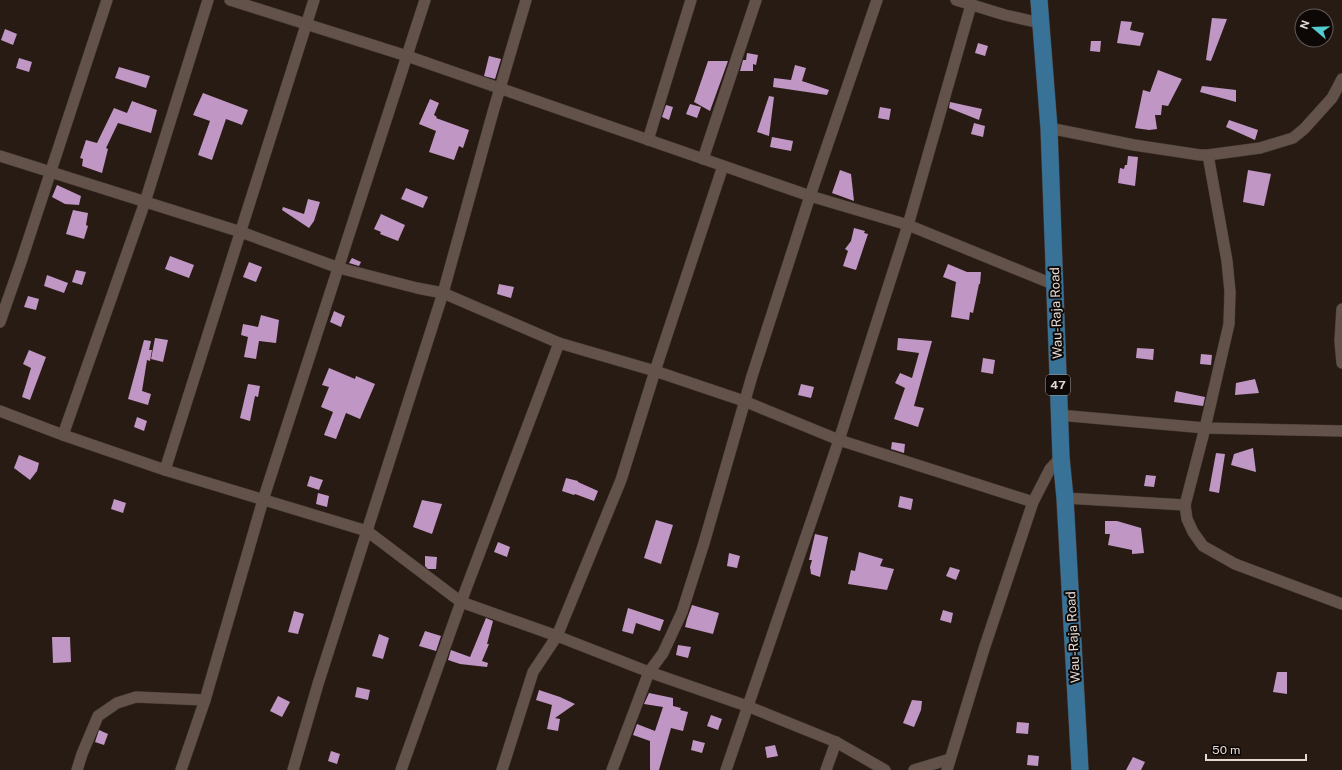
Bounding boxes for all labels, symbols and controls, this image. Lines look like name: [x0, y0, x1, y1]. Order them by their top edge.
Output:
north arrow: [1294, 8, 1334, 48]
text: N: [1297, 19, 1312, 31]
street label: Wau-Raja Road: [1047, 267, 1065, 359]
road number: 47: [1046, 375, 1070, 395]
street label: Wau-Raja Road: [1063, 591, 1083, 683]
scale bar: [1206, 736, 1306, 762]
text: 50 m: [1212, 743, 1240, 757]

